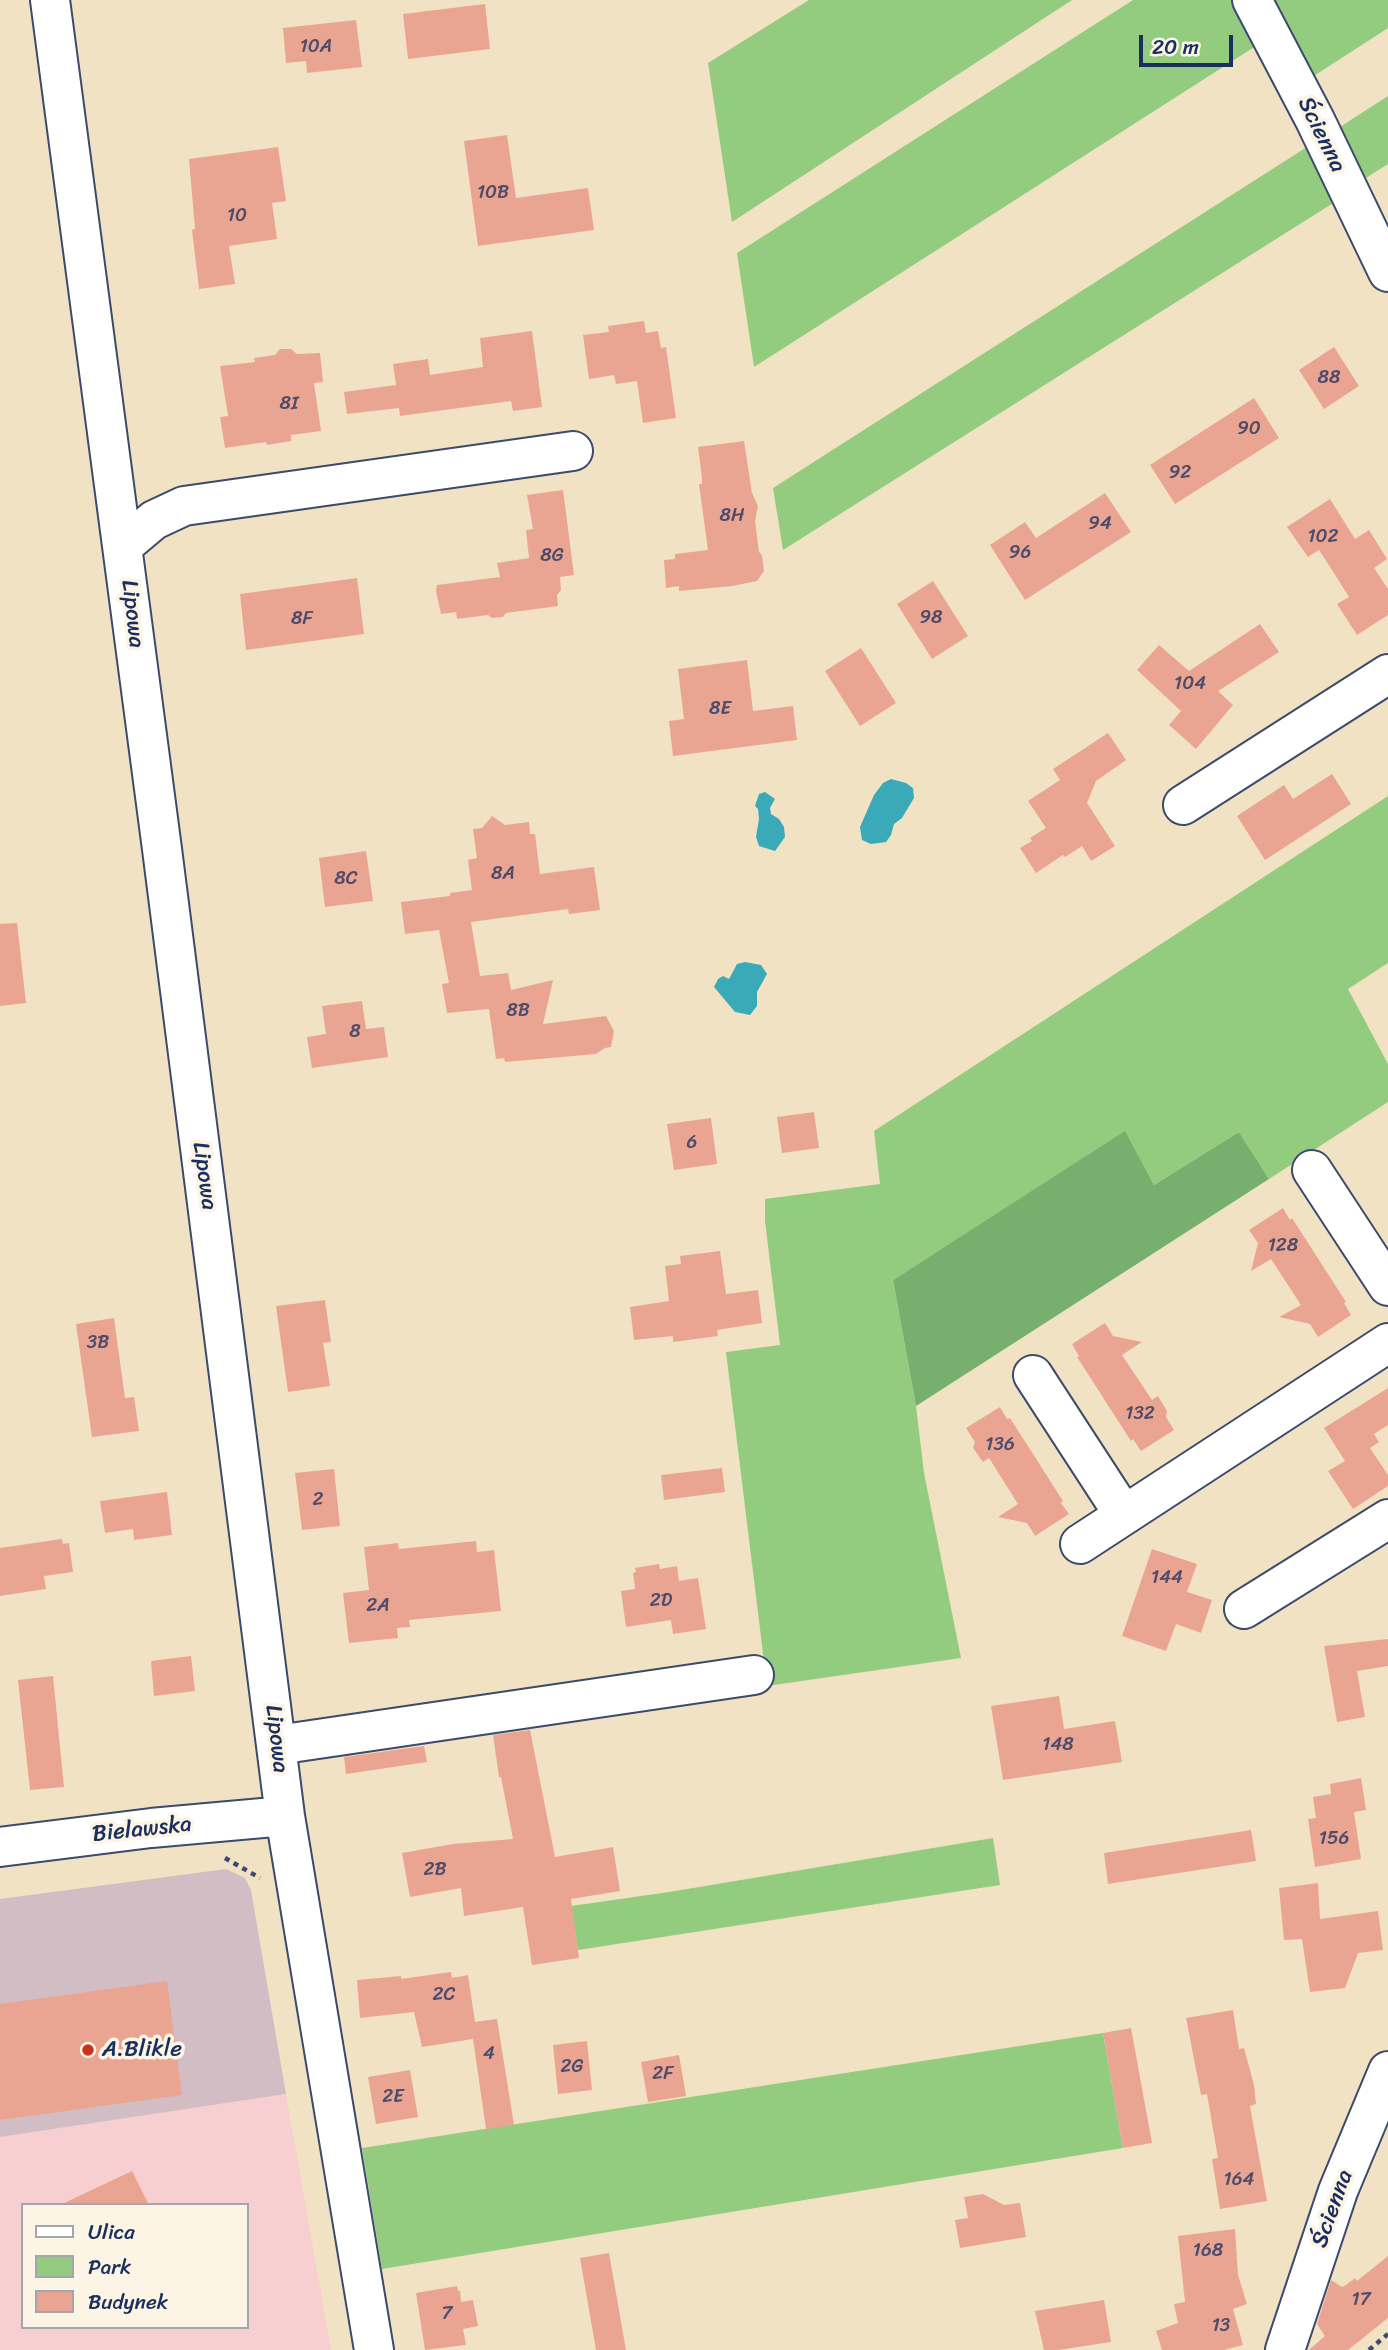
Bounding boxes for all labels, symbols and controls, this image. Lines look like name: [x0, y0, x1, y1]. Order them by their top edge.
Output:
scale bar: [1143, 21, 1238, 65]
text: 20 m: [1152, 28, 1199, 66]
house number: 10A: [300, 36, 332, 58]
street label: Ścienna: [1291, 93, 1351, 177]
house number: 10B: [477, 182, 509, 204]
house number: 10: [227, 205, 247, 227]
house number: 88: [1318, 367, 1340, 389]
house number: 8I: [280, 393, 298, 415]
house number: 90: [1237, 418, 1261, 440]
house number: 92: [1169, 462, 1191, 484]
house number: 8H: [720, 505, 744, 527]
house number: 94: [1088, 513, 1112, 535]
house number: 102: [1307, 526, 1339, 548]
house number: 96: [1009, 542, 1031, 564]
house number: 8G: [540, 545, 564, 567]
street label: Lipowa: [114, 578, 150, 650]
house number: 98: [919, 607, 943, 629]
house number: 8F: [291, 608, 313, 630]
house number: 104: [1174, 673, 1206, 695]
house number: 8E: [709, 698, 731, 720]
house number: 8A: [491, 863, 515, 885]
house number: 8C: [334, 868, 358, 890]
house number: 8B: [506, 1000, 530, 1022]
house number: 8: [349, 1021, 361, 1043]
house number: 6: [687, 1132, 697, 1154]
street label: Lipowa: [186, 1140, 222, 1212]
house number: 128: [1268, 1235, 1298, 1257]
house number: 3B: [87, 1332, 109, 1354]
house number: 132: [1125, 1403, 1155, 1425]
house number: 136: [985, 1434, 1015, 1456]
house number: 2: [313, 1489, 323, 1511]
house number: 144: [1151, 1567, 1183, 1589]
house number: 2D: [650, 1590, 672, 1612]
house number: 2A: [366, 1595, 390, 1617]
street label: Lipowa: [258, 1703, 294, 1775]
house number: 148: [1042, 1734, 1074, 1756]
street label: Bielawska: [91, 1811, 193, 1849]
house number: 156: [1319, 1828, 1349, 1850]
house number: 2B: [424, 1859, 446, 1881]
house number: 2C: [433, 1984, 455, 2006]
place label: A.Blikle: [102, 2036, 182, 2064]
marker: A.Blikle: [80, 2042, 96, 2058]
house number: 4: [483, 2043, 495, 2065]
house number: 2G: [561, 2056, 583, 2078]
house number: 2F: [652, 2063, 674, 2085]
house number: 2E: [382, 2086, 404, 2108]
street label: Ścienna: [1306, 2166, 1360, 2252]
house number: 164: [1224, 2169, 1254, 2191]
legend: [21, 2203, 248, 2329]
text: Ulica: [88, 2213, 135, 2251]
house number: 168: [1193, 2240, 1223, 2262]
text: Park: [88, 2248, 131, 2286]
text: Budynek: [88, 2283, 168, 2321]
house number: 17: [1352, 2289, 1370, 2311]
house number: 7: [442, 2303, 452, 2325]
house number: 13: [1212, 2315, 1230, 2337]

